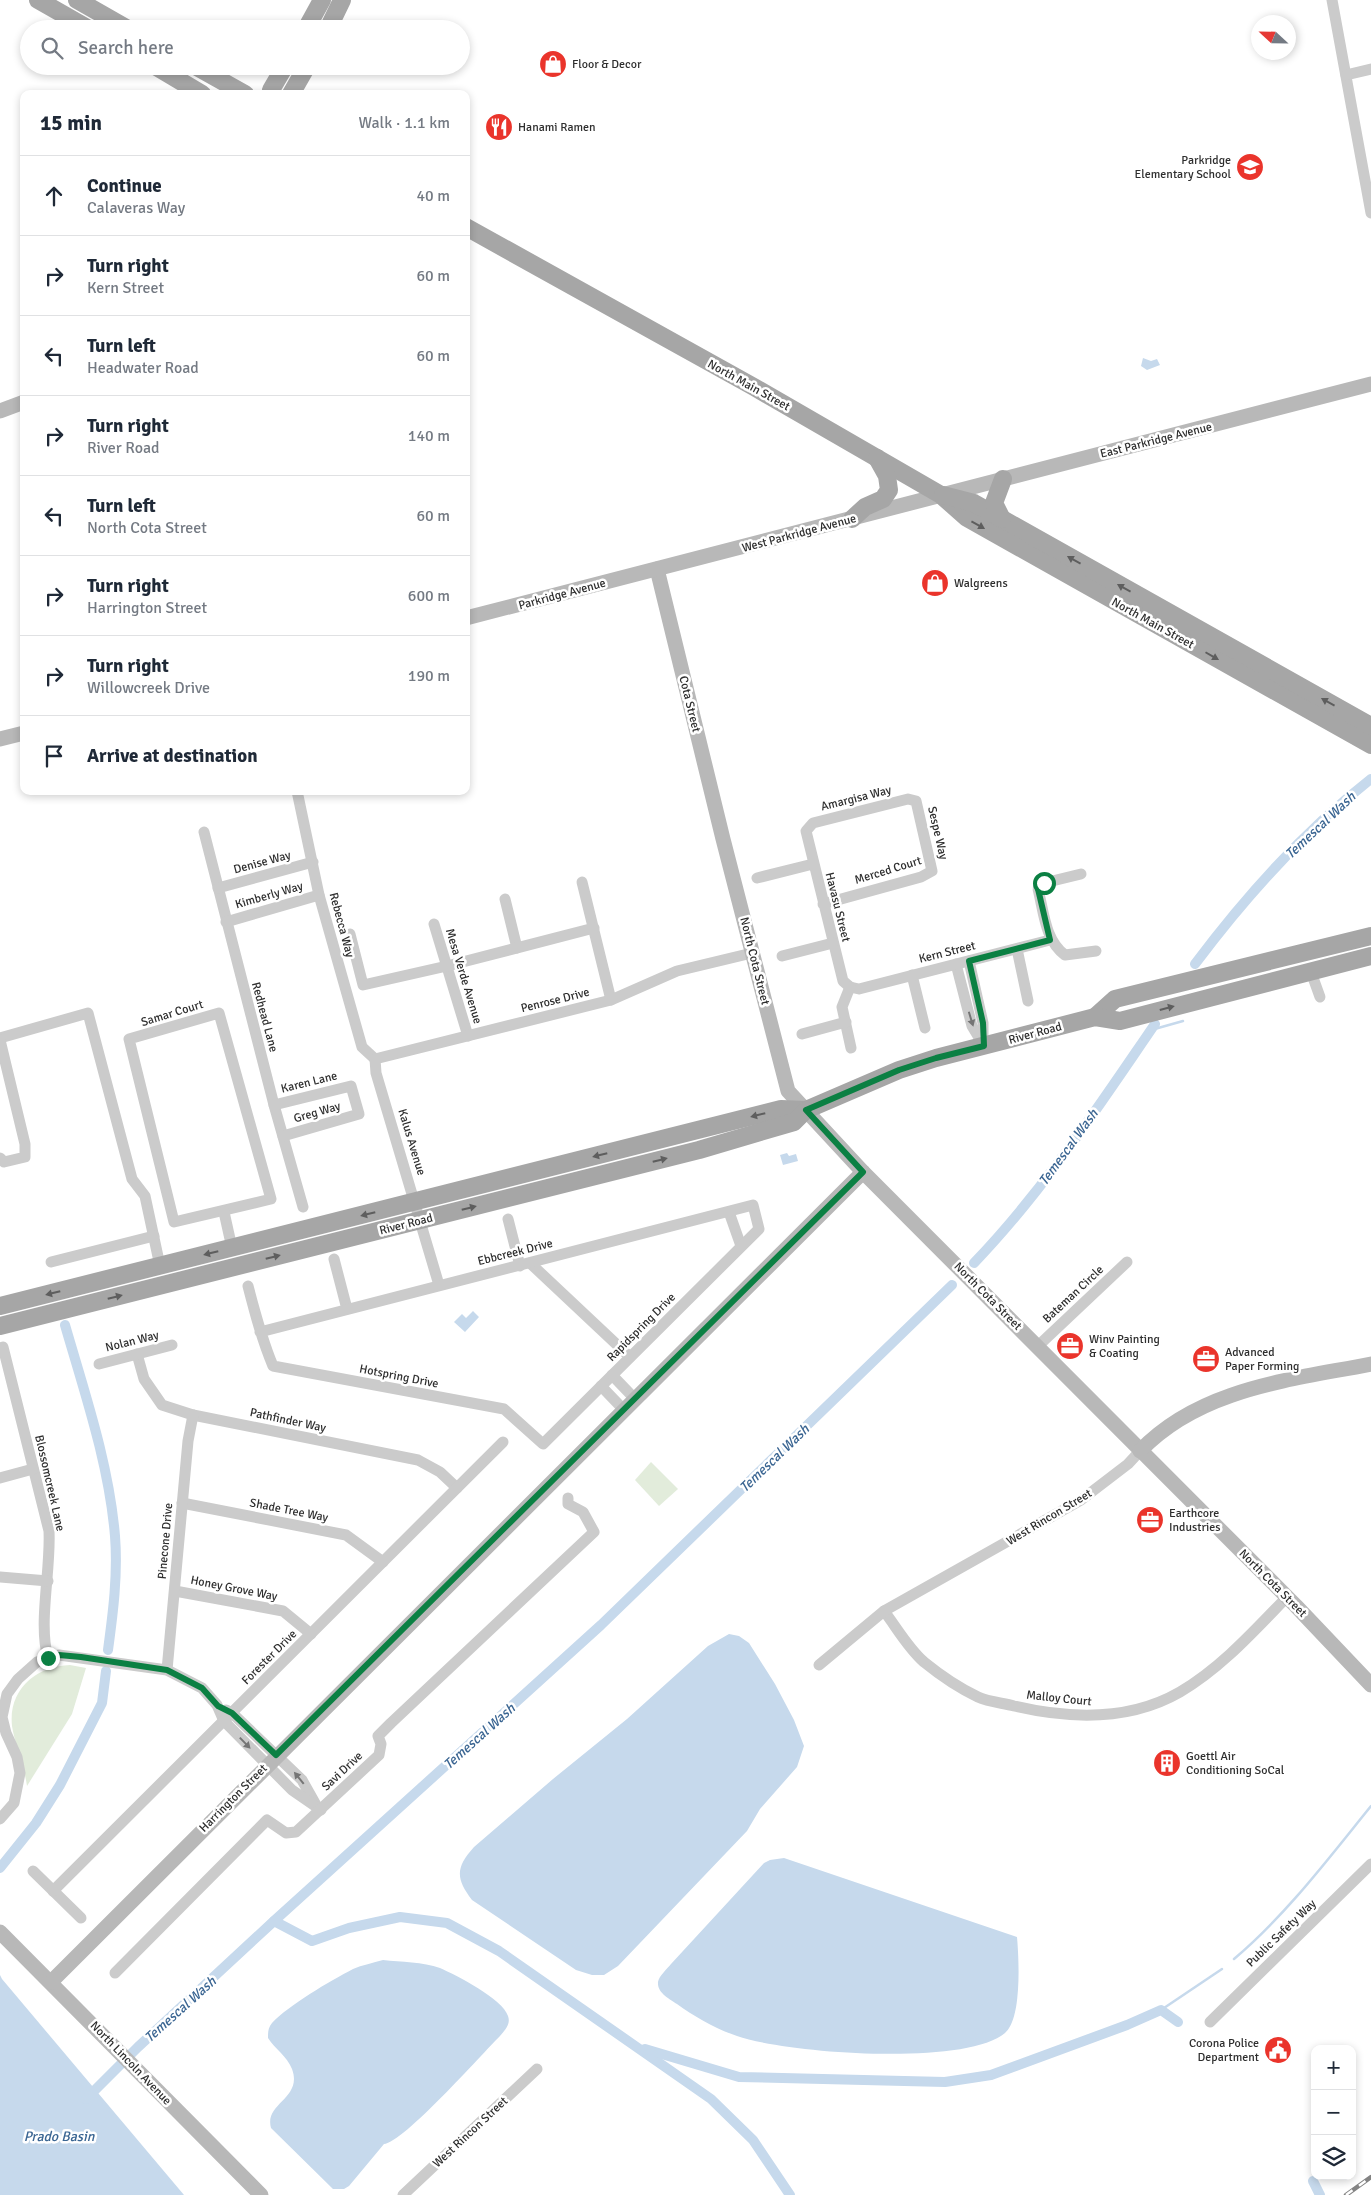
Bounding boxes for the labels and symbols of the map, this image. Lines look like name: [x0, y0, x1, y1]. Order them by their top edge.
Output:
north arrow: [1251, 15, 1296, 60]
shop icon: Floor & Decor: [538, 49, 568, 79]
place label: Floor & Decor: [572, 57, 642, 72]
restaurant icon: Hanami Ramen: [484, 112, 514, 142]
place label: Hanami Ramen: [518, 120, 596, 135]
school or university icon: Parkridge Elementary School: [1235, 152, 1265, 182]
place label: Parkridge Elementary School: [1135, 153, 1231, 182]
street label: North Main Street: [705, 357, 793, 414]
street label: East Parkridge Avenue: [1099, 419, 1214, 462]
street label: West Parkridge Avenue: [740, 511, 858, 556]
one-way arrow: [971, 521, 986, 529]
one-way arrow: [1067, 556, 1082, 564]
shop icon: Walgreens: [920, 568, 950, 598]
street label: Parkridge Avenue: [517, 576, 607, 613]
place label: Walgreens: [954, 576, 1008, 591]
one-way arrow: [1117, 583, 1130, 592]
street label: North Main Street: [1109, 595, 1197, 652]
one-way arrow: [1205, 651, 1218, 660]
street label: Cota Street: [675, 674, 704, 734]
one-way arrow: [1320, 698, 1335, 706]
street label: Amargisa Way: [819, 782, 893, 814]
water label: Temescal Wash: [1282, 788, 1359, 862]
street label: Sespe Way: [924, 805, 951, 862]
street label: Denise Way: [232, 848, 293, 877]
street label: Merced Court: [853, 853, 923, 888]
street label: Havasu Street: [822, 871, 853, 944]
route start: [1033, 872, 1056, 895]
street label: Kimberly Way: [234, 879, 305, 912]
street label: Rebecca Way: [326, 891, 357, 960]
street label: North Cota Street: [736, 916, 773, 1007]
street label: Mesa Verde Avenue: [442, 927, 485, 1026]
street label: Kern Street: [917, 938, 977, 967]
street label: Redhead Lane: [248, 981, 281, 1054]
street label: Penrose Drive: [519, 985, 591, 1016]
street label: Samar Court: [139, 997, 205, 1030]
one-way arrow: [1159, 1004, 1174, 1012]
one-way arrow: [967, 1012, 975, 1027]
street label: River Road: [1007, 1019, 1063, 1048]
street label: Karen Lane: [279, 1068, 339, 1097]
street label: Greg Way: [292, 1099, 343, 1126]
water label: Temescal Wash: [1035, 1106, 1102, 1189]
street label: Kalus Avenue: [394, 1107, 429, 1177]
one-way arrow: [750, 1111, 765, 1119]
one-way arrow: [593, 1151, 608, 1159]
one-way arrow: [653, 1156, 668, 1164]
one-way arrow: [461, 1204, 476, 1212]
one-way arrow: [361, 1210, 376, 1218]
street label: River Road: [378, 1211, 434, 1238]
street label: Ebbcreek Drive: [476, 1236, 554, 1269]
one-way arrow: [203, 1249, 218, 1257]
one-way arrow: [265, 1253, 280, 1261]
street label: North Cota Street: [951, 1259, 1025, 1333]
street label: Bateman Circle: [1040, 1262, 1107, 1326]
one-way arrow: [46, 1289, 61, 1297]
street label: Rapidspring Drive: [604, 1290, 679, 1365]
one-way arrow: [108, 1292, 123, 1300]
street label: Nolan Way: [104, 1328, 161, 1355]
office icon: Winv Painting & Coating: [1055, 1331, 1085, 1361]
place label: Winv Painting & Coating: [1089, 1332, 1160, 1361]
office icon: Advanced Paper Forming: [1191, 1344, 1221, 1374]
place label: Advanced Paper Forming: [1225, 1345, 1299, 1374]
street label: Hotspring Drive: [358, 1361, 440, 1392]
street label: Pathfinder Way: [248, 1405, 328, 1436]
water label: Temescal Wash: [736, 1421, 813, 1496]
street label: Blossomcreek Lane: [31, 1433, 68, 1533]
street label: West Rincon Street: [1004, 1486, 1095, 1549]
street label: Shade Tree Way: [248, 1496, 330, 1526]
street label: Pinecone Drive: [155, 1502, 176, 1580]
office icon: Earthcore Industries: [1135, 1505, 1165, 1535]
place label: Earthcore Industries: [1169, 1506, 1221, 1535]
street label: North Cota Street: [1236, 1546, 1310, 1620]
street label: Honey Grove Way: [189, 1573, 279, 1604]
street label: Forester Drive: [239, 1627, 300, 1688]
route end: [37, 1647, 60, 1670]
street label: Malloy Court: [1025, 1688, 1092, 1709]
water label: Temescal Wash: [440, 1700, 519, 1773]
one-way arrow: [239, 1736, 251, 1748]
building icon: Goettl Air Conditioning SoCal: [1152, 1748, 1182, 1778]
street label: Savi Drive: [319, 1749, 366, 1794]
place label: Goettl Air Conditioning SoCal: [1186, 1749, 1285, 1778]
street label: Harrington Street: [196, 1761, 271, 1836]
one-way arrow: [293, 1772, 304, 1785]
street label: Public Safety Way: [1243, 1896, 1320, 1970]
water label: Temescal Wash: [141, 1973, 220, 2046]
street label: North Lincoln Avenue: [87, 2018, 174, 2108]
public building icon: Corona Police Department: [1263, 2035, 1293, 2065]
place label: Corona Police Department: [1189, 2036, 1259, 2065]
street label: West Rincon Street: [430, 2094, 511, 2171]
water label: Prado Basin: [24, 2128, 95, 2145]

